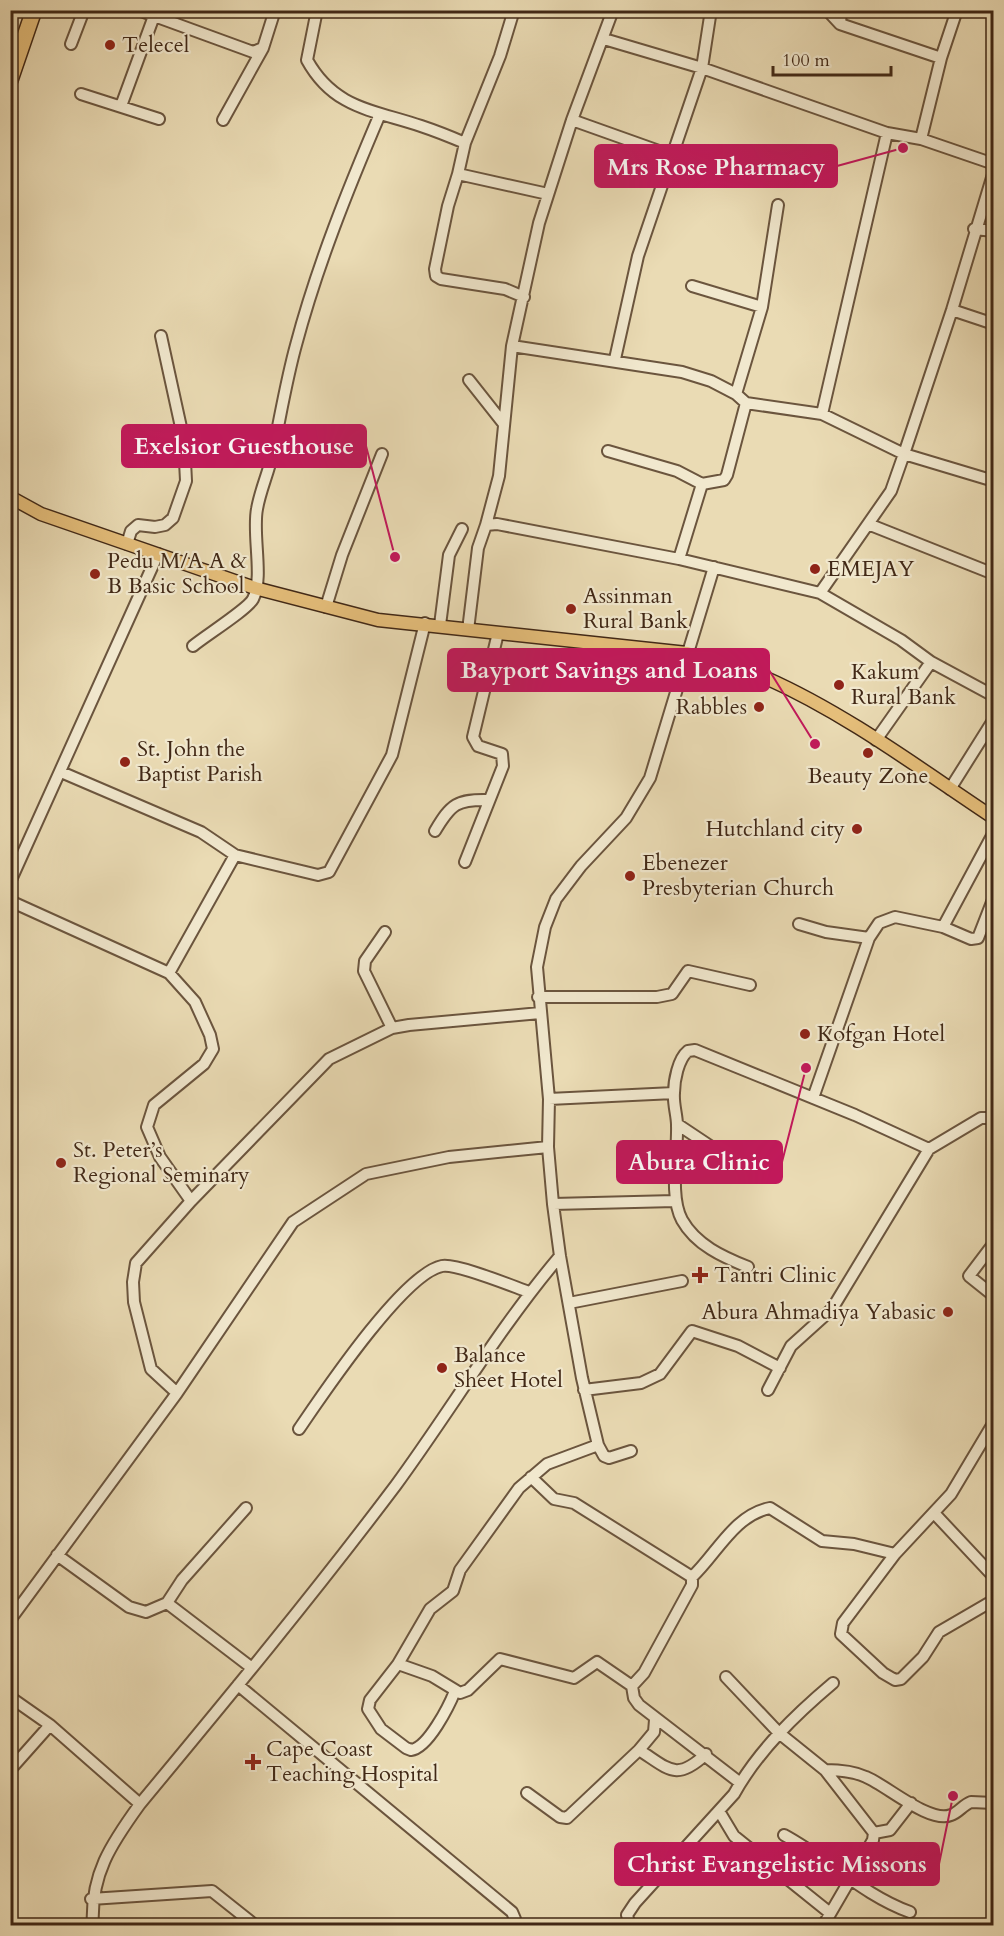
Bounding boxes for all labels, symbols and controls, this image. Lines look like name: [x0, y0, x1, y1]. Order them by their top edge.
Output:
place label: Telecel: [122, 30, 190, 60]
marker: Telecel: [103, 38, 117, 52]
scale bar: [773, 39, 892, 77]
text: 100 m: [782, 48, 830, 73]
callout: Mrs Rose Pharmacy: [595, 145, 837, 187]
text: Mrs Rose Pharmacy: [607, 151, 825, 184]
callout: Exelsior Guesthouse: [122, 425, 366, 467]
text: Exelsior Guesthouse: [134, 430, 354, 463]
place label: Pedu M/A A & B Basic School: [107, 546, 248, 601]
place label: EMEJAY: [827, 554, 915, 584]
marker: EMEJAY: [808, 562, 822, 576]
marker: Pedu M/A A & B Basic School: [88, 567, 102, 581]
place label: Assinman Rural Bank: [583, 581, 688, 636]
marker: Assinman Rural Bank: [564, 602, 578, 616]
callout: Bayport Savings and Loans: [448, 649, 769, 691]
text: Bayport Savings and Loans: [460, 654, 758, 687]
place label: Kakum Rural Bank: [851, 657, 956, 712]
marker: Kakum Rural Bank: [832, 678, 846, 692]
place label: Rabbles: [676, 692, 747, 722]
marker: Rabbles: [752, 700, 766, 714]
place label: St. John the Baptist Parish: [137, 734, 263, 789]
marker: Beauty Zone: [861, 746, 875, 760]
marker: St. John the Baptist Parish: [118, 755, 132, 769]
place label: Beauty Zone: [807, 761, 929, 791]
place label: Hutchland city: [705, 814, 845, 844]
marker: Hutchland city: [850, 822, 864, 836]
place label: Ebenezer Presbyterian Church: [642, 848, 834, 903]
marker: Ebenezer Presbyterian Church: [623, 869, 637, 883]
place label: Kofgan Hotel: [817, 1019, 945, 1049]
marker: Kofgan Hotel: [798, 1027, 812, 1041]
place label: St. Peter’s Regional Seminary: [73, 1135, 250, 1190]
callout: Abura Clinic: [617, 1141, 782, 1183]
text: Abura Clinic: [628, 1146, 770, 1179]
marker: St. Peter’s Regional Seminary: [54, 1156, 68, 1170]
place label: Tantri Clinic: [714, 1260, 837, 1290]
marker: Tantri Clinic: [691, 1266, 709, 1284]
place label: Abura Ahmadiya Yabasic: [701, 1297, 936, 1327]
marker: Abura Ahmadiya Yabasic: [941, 1305, 955, 1319]
place label: Balance Sheet Hotel: [454, 1340, 563, 1395]
marker: Balance Sheet Hotel: [435, 1361, 449, 1375]
place label: Cape Coast Teaching Hospital: [266, 1734, 439, 1789]
marker: Cape Coast Teaching Hospital: [244, 1753, 262, 1771]
callout: Christ Evangelistic Missons: [615, 1843, 939, 1885]
text: Christ Evangelistic Missons: [627, 1848, 927, 1881]

